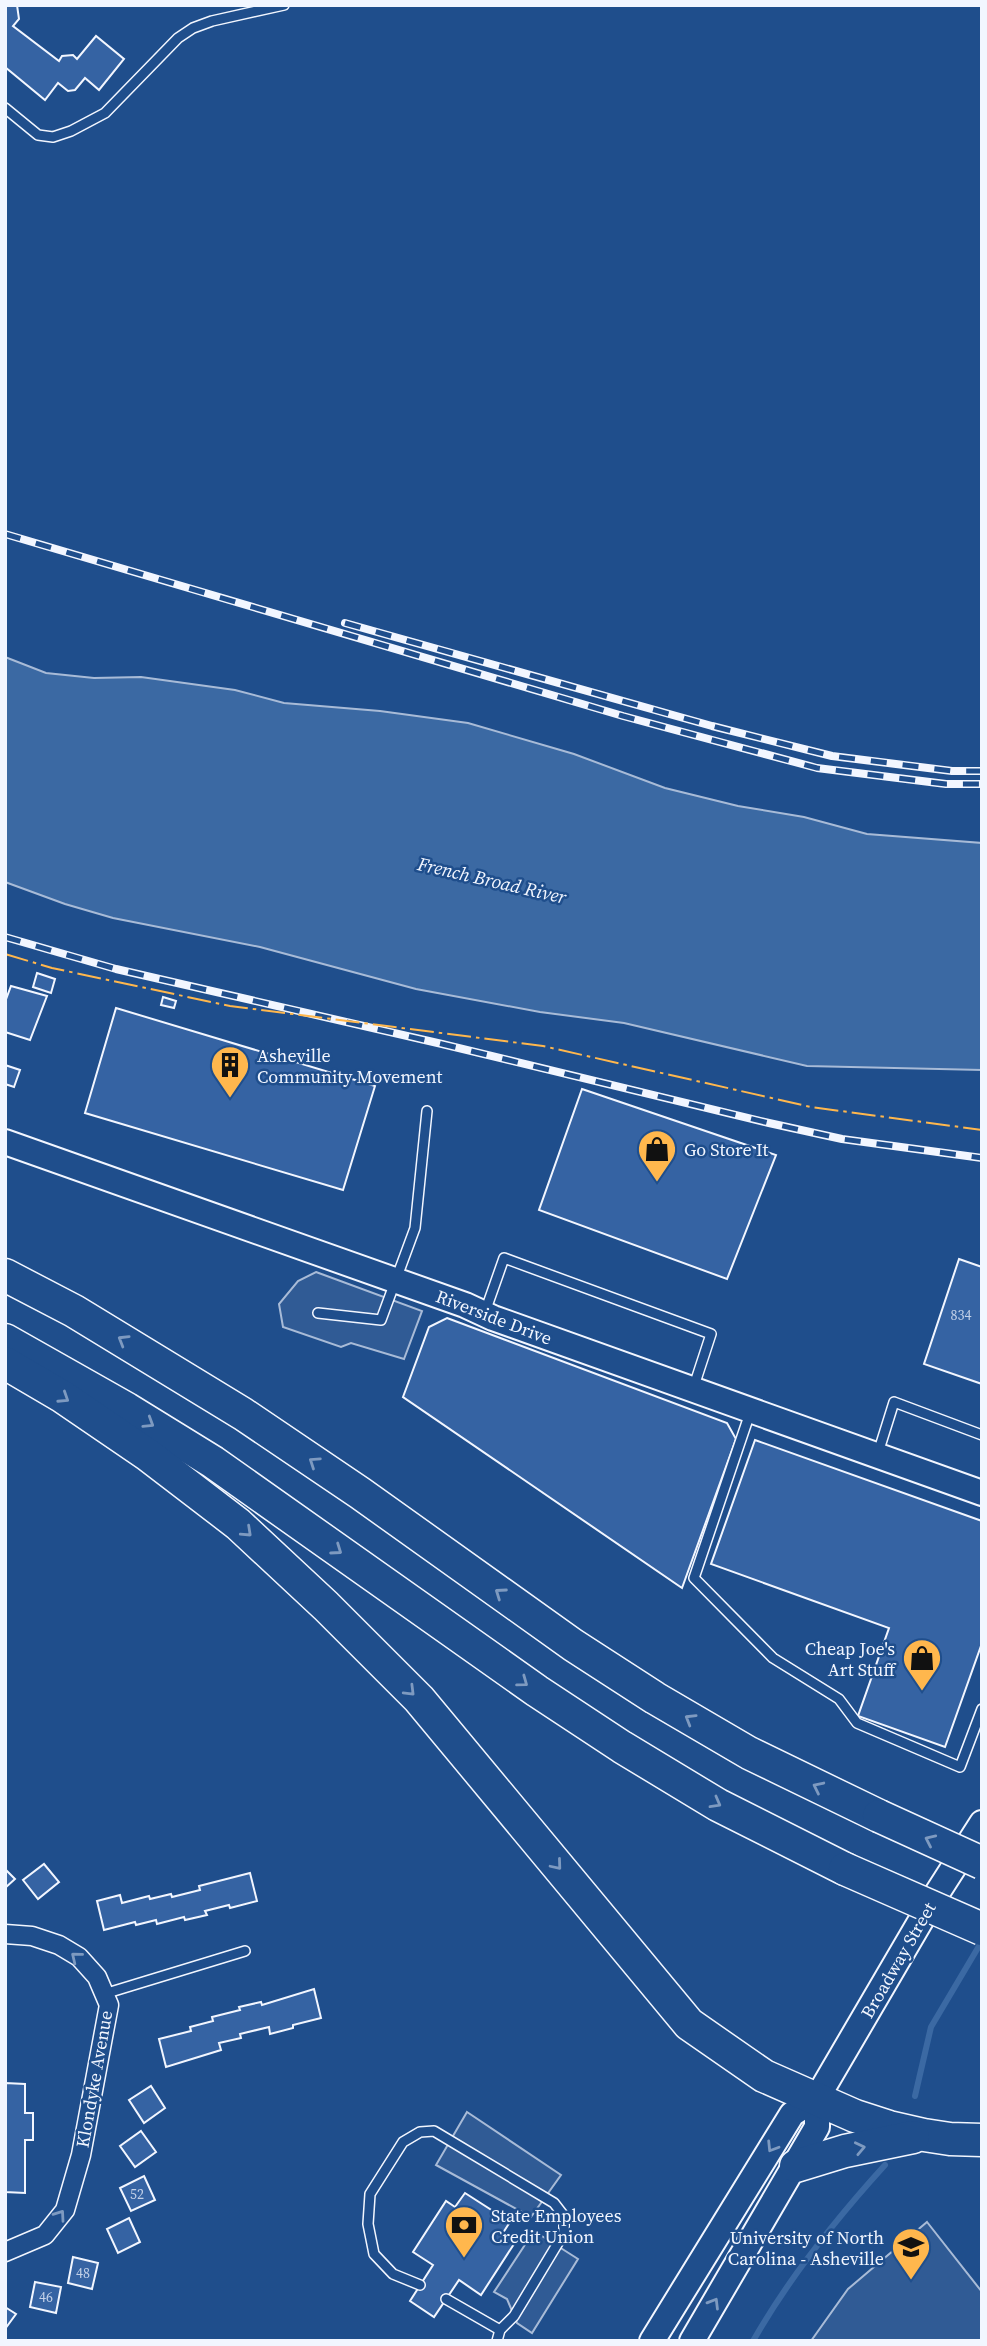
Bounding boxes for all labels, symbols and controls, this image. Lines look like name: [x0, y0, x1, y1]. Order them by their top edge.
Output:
water label: French Broad River: [414, 850, 570, 910]
place label: Asheville Community Movement: [257, 1043, 442, 1089]
building icon: Asheville Community Movement: [209, 1044, 251, 1099]
shop icon: Go Store It: [636, 1128, 678, 1183]
place label: Go Store It: [684, 1137, 768, 1162]
street label: Riverside Drive: [432, 1283, 556, 1351]
house number: 834: [951, 1305, 972, 1325]
one-way arrow: [117, 1335, 130, 1348]
one-way arrow: [56, 1390, 69, 1403]
one-way arrow: [142, 1414, 155, 1427]
one-way arrow: [309, 1458, 322, 1470]
one-way arrow: [239, 1524, 252, 1537]
one-way arrow: [329, 1542, 342, 1554]
one-way arrow: [495, 1589, 508, 1601]
place label: Cheap Joe's Art Stuff: [805, 1636, 897, 1682]
shop icon: Cheap Joe's Art Stuff: [901, 1637, 943, 1692]
one-way arrow: [515, 1673, 528, 1686]
one-way arrow: [402, 1683, 414, 1695]
one-way arrow: [684, 1714, 697, 1727]
one-way arrow: [813, 1781, 825, 1795]
one-way arrow: [708, 1795, 721, 1808]
one-way arrow: [925, 1834, 938, 1848]
one-way arrow: [548, 1857, 561, 1869]
street label: Broadway Street: [855, 1897, 941, 2023]
one-way arrow: [71, 1953, 84, 1965]
street label: Klondyke Avenue: [70, 2008, 118, 2150]
one-way arrow: [767, 2139, 780, 2152]
one-way arrow: [854, 2142, 866, 2157]
house number: 52: [130, 2184, 144, 2204]
place label: State Employees Credit Union: [491, 2203, 622, 2249]
bank icon: State Employees Credit Union: [443, 2204, 485, 2259]
one-way arrow: [52, 2210, 64, 2223]
place label: University of North Carolina - Asheville: [728, 2225, 884, 2271]
school or university icon: University of North Carolina - Asheville: [890, 2226, 932, 2281]
house number: 48: [76, 2263, 90, 2283]
house number: 46: [39, 2287, 53, 2307]
one-way arrow: [706, 2298, 719, 2311]

